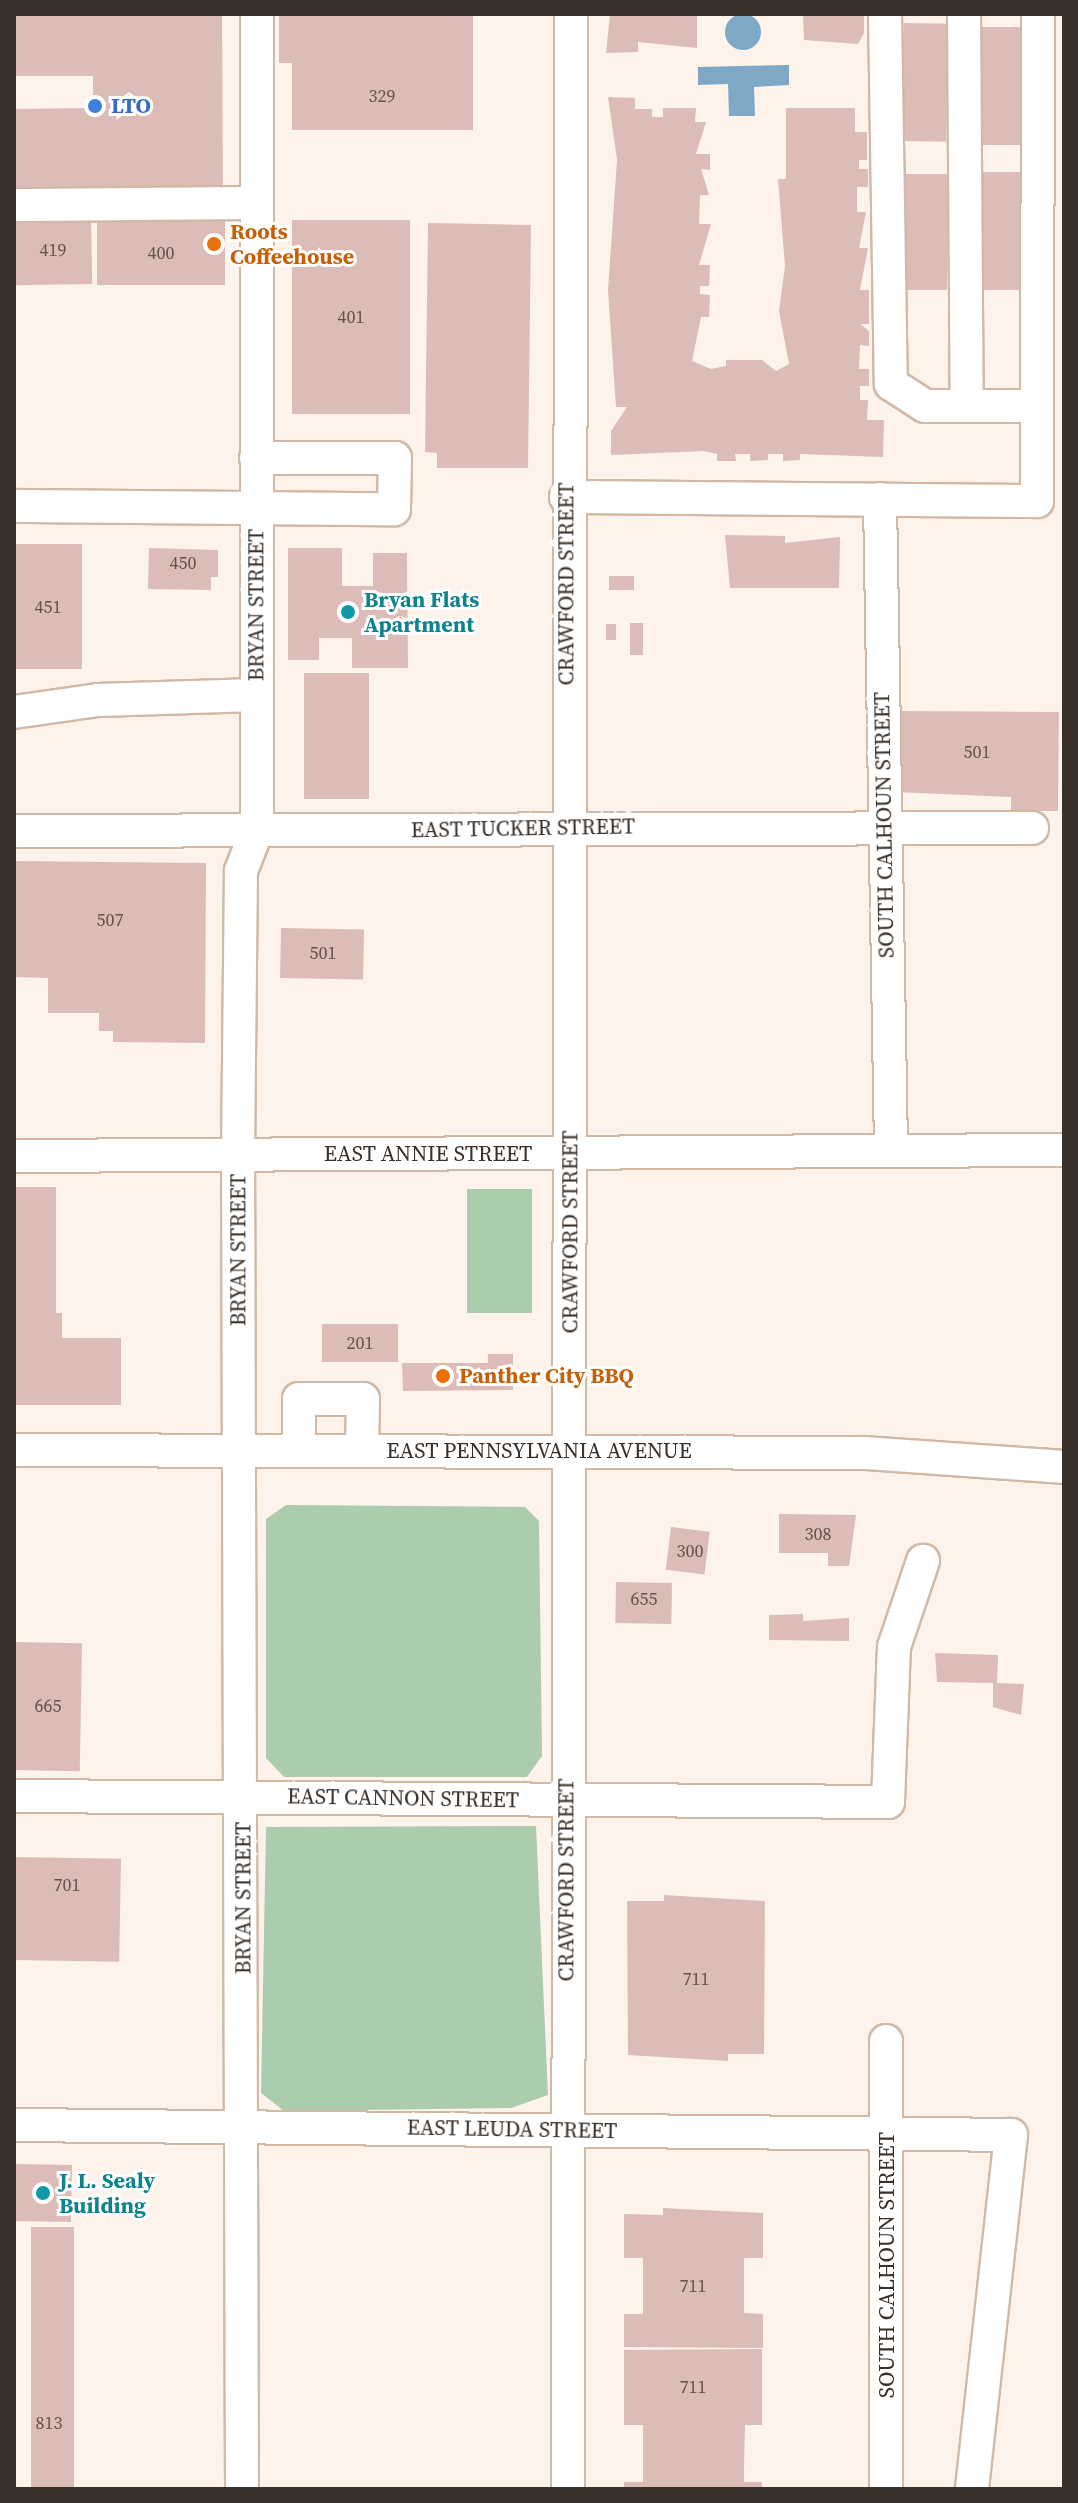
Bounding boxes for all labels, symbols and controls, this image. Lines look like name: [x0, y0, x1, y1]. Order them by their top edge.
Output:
house number: 329: [369, 85, 395, 107]
place label: LTO: [111, 93, 151, 119]
marker: LTO: [86, 97, 104, 115]
place label: Roots Coffeehouse: [230, 218, 354, 270]
marker: Roots Coffeehouse: [205, 235, 223, 253]
house number: 419: [40, 239, 66, 261]
house number: 400: [148, 242, 174, 264]
house number: 401: [338, 306, 364, 328]
street label: CRAWFORD STREET: [553, 482, 579, 686]
street label: BRYAN STREET: [243, 529, 269, 681]
house number: 450: [170, 552, 196, 574]
place label: Bryan Flats Apartment: [364, 586, 479, 638]
house number: 451: [35, 596, 61, 618]
marker: Bryan Flats Apartment: [339, 603, 357, 621]
street label: SOUTH CALHOUN STREET: [868, 692, 900, 958]
house number: 501: [964, 741, 990, 763]
street label: EAST TUCKER STREET: [410, 813, 636, 843]
house number: 507: [97, 909, 123, 931]
house number: 501: [310, 942, 336, 964]
street label: CRAWFORD STREET: [557, 1130, 583, 1334]
street label: EAST ANNIE STREET: [324, 1141, 532, 1167]
street label: BRYAN STREET: [225, 1174, 251, 1326]
house number: 201: [347, 1332, 373, 1354]
place label: Panther City BBQ: [459, 1363, 634, 1389]
marker: Panther City BBQ: [434, 1367, 452, 1385]
street label: EAST PENNSYLVANIA AVENUE: [386, 1438, 692, 1464]
house number: 308: [805, 1523, 831, 1545]
house number: 300: [677, 1540, 703, 1562]
house number: 655: [631, 1588, 657, 1610]
house number: 665: [35, 1695, 61, 1717]
street label: CRAWFORD STREET: [553, 1778, 579, 1982]
street label: EAST CANNON STREET: [287, 1783, 519, 1813]
street label: BRYAN STREET: [230, 1822, 256, 1974]
house number: 701: [54, 1874, 80, 1896]
house number: 711: [683, 1968, 709, 1990]
street label: EAST LEUDA STREET: [406, 2114, 618, 2144]
street label: SOUTH CALHOUN STREET: [874, 2132, 900, 2398]
place label: J. L. Sealy Building: [59, 2167, 155, 2218]
marker: J. L. Sealy Building: [34, 2184, 52, 2202]
house number: 711: [680, 2275, 706, 2297]
house number: 711: [680, 2376, 706, 2398]
house number: 813: [36, 2412, 62, 2434]

